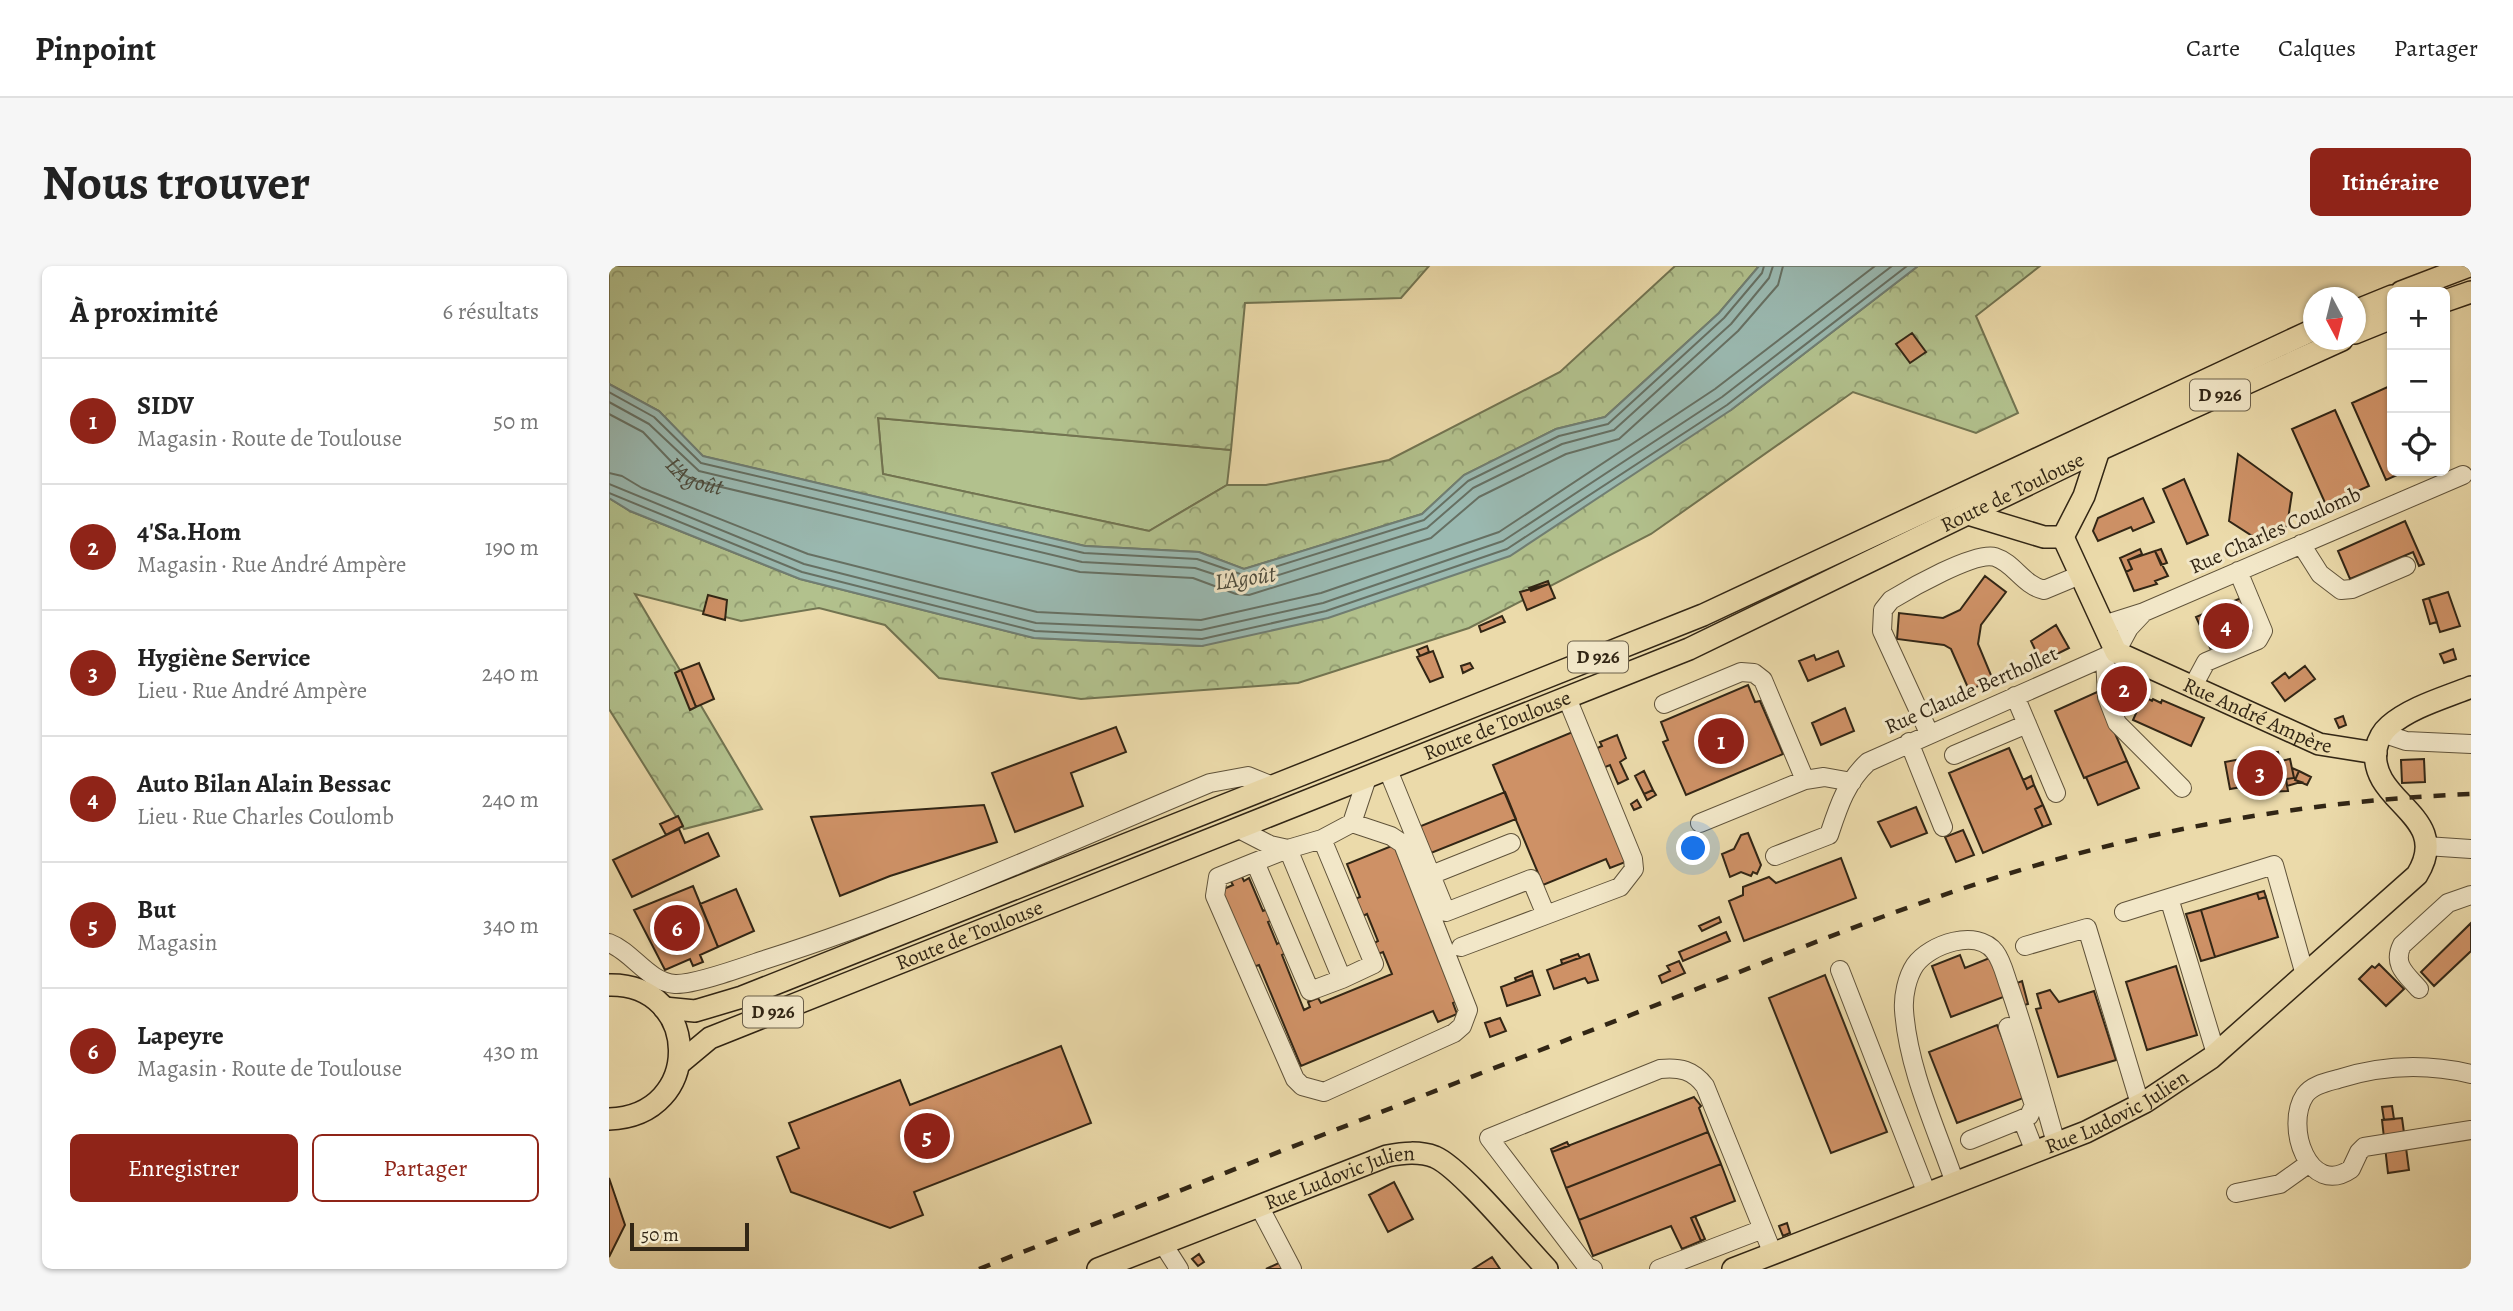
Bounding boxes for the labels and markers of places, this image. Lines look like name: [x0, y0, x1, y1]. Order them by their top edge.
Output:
pin: 4: [2203, 600, 2249, 652]
pin: 2: [2101, 663, 2147, 715]
pin: 1: [1698, 715, 1744, 767]
pin: 3: [2237, 747, 2283, 799]
pin: 6: [654, 902, 700, 954]
pin: 5: [904, 1110, 950, 1162]

